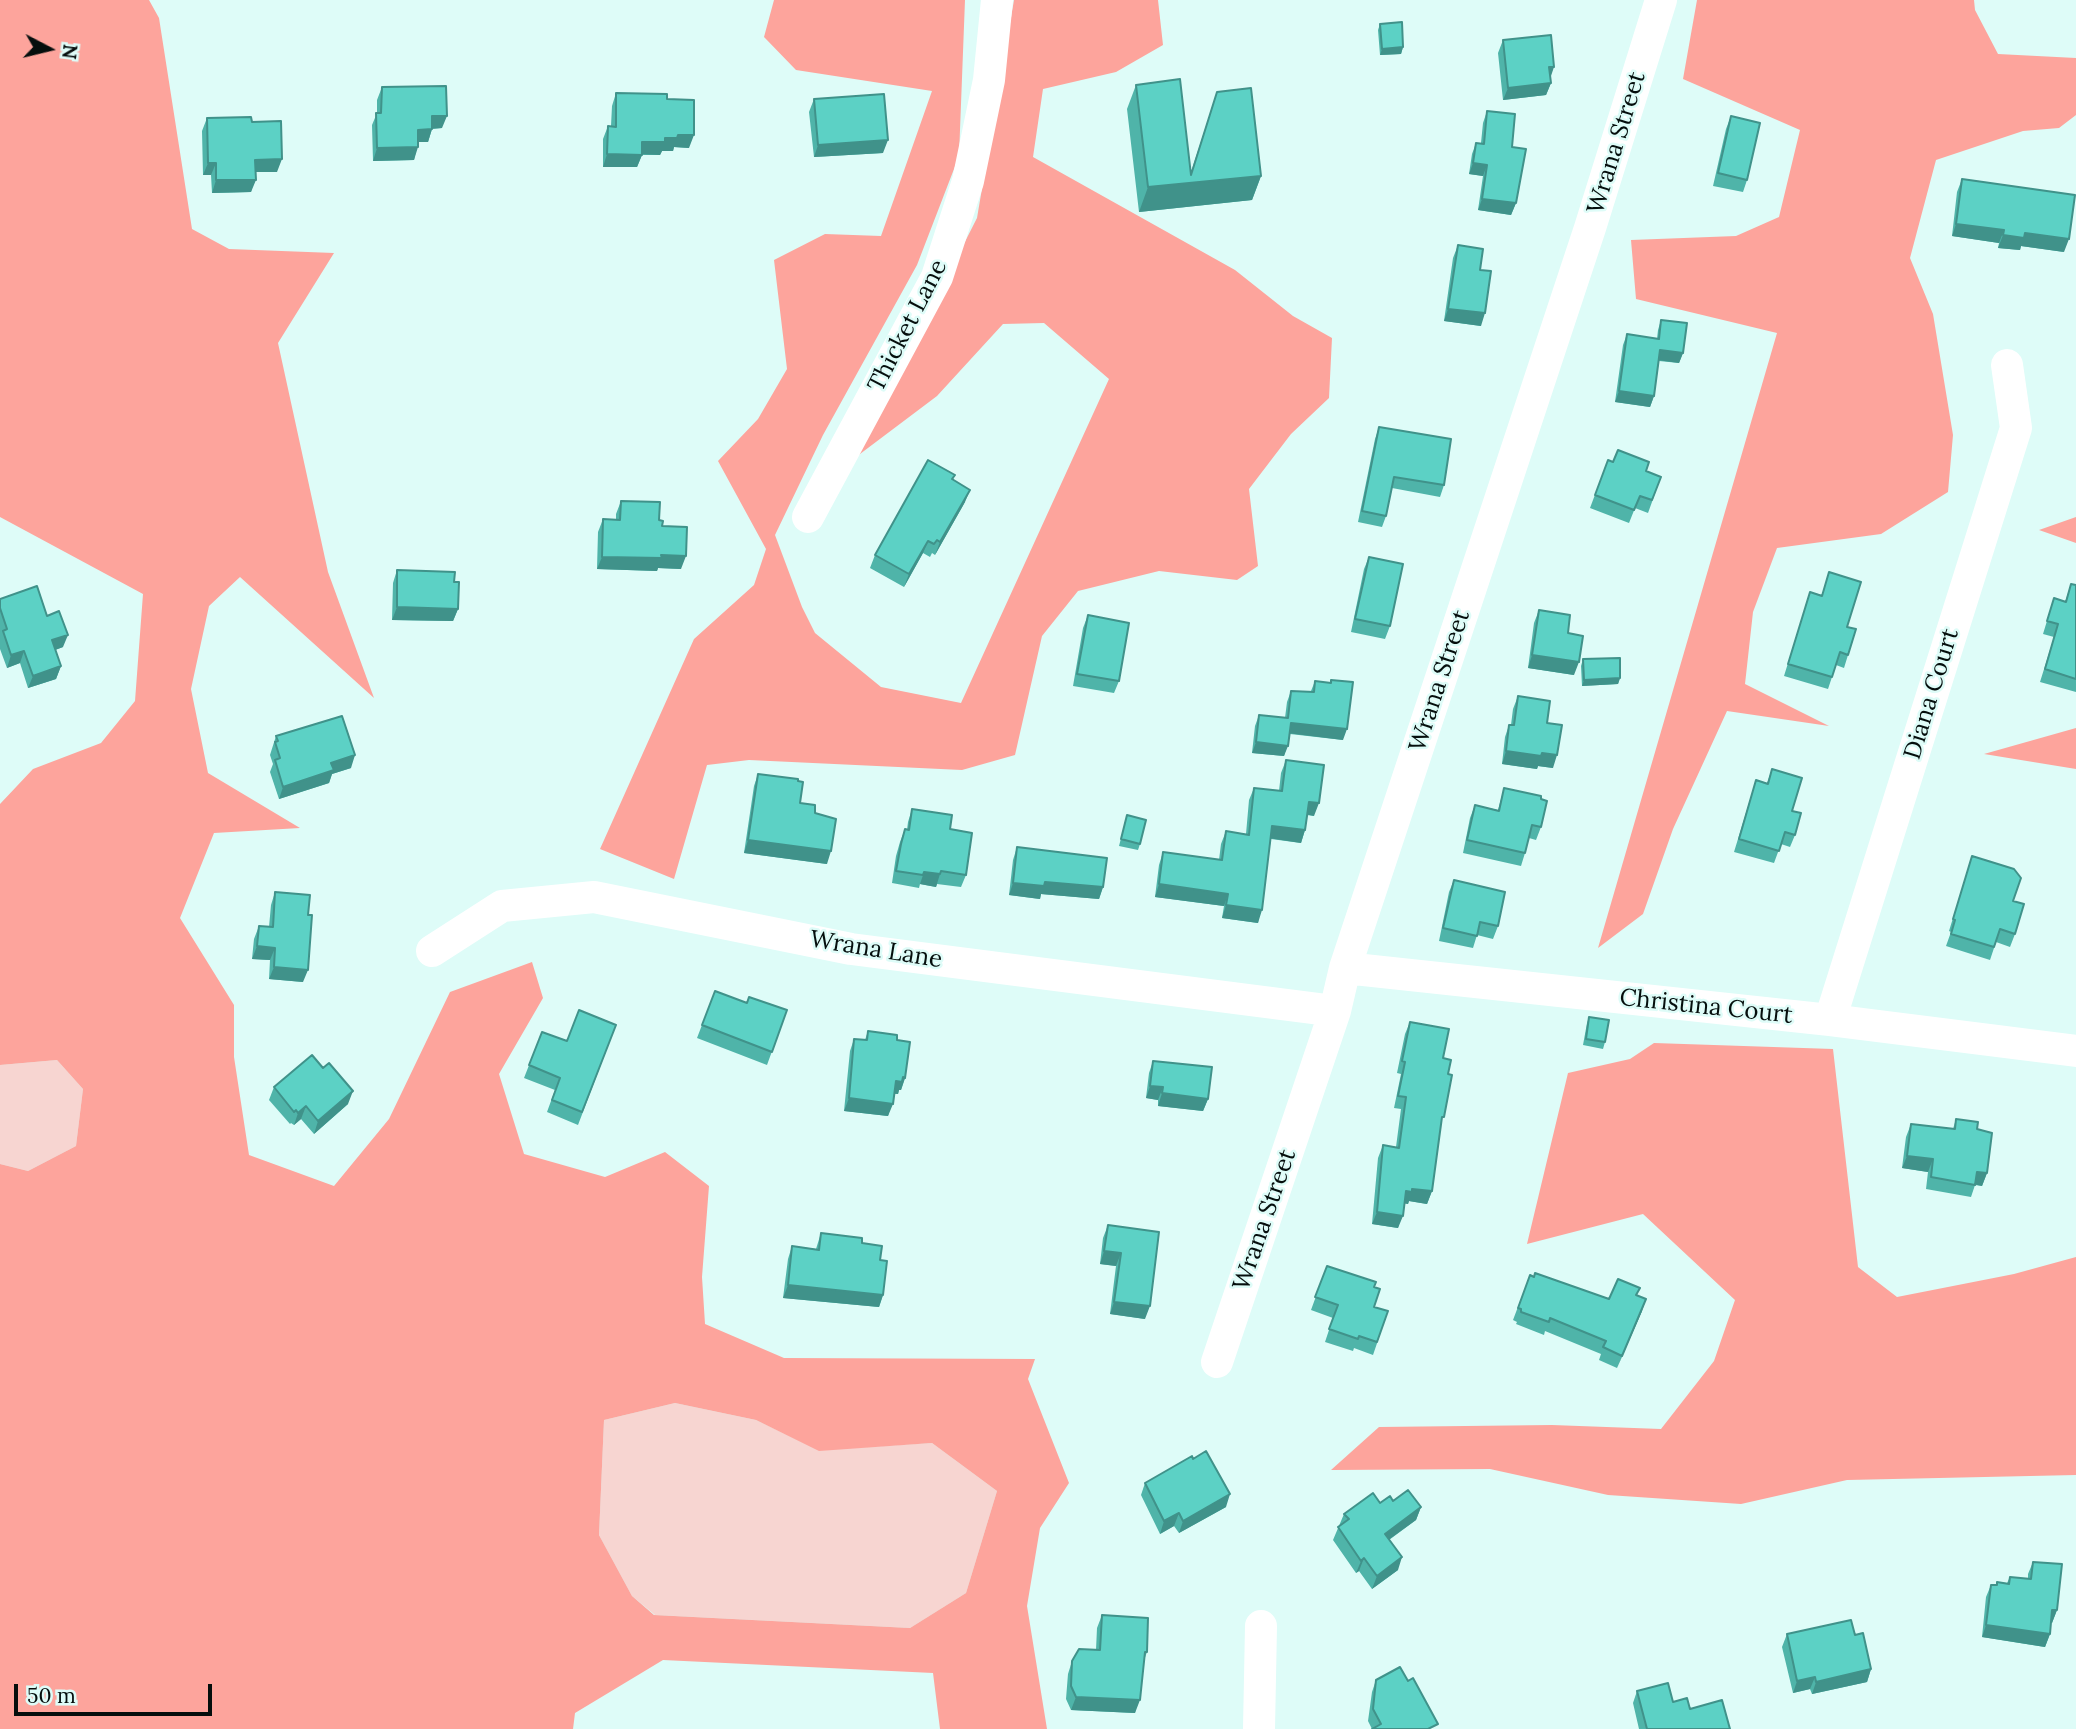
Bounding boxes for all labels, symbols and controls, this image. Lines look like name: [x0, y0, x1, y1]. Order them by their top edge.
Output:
north arrow: [14, 14, 84, 84]
text: N: [57, 43, 83, 60]
street label: Wrana Street: [1582, 68, 1652, 218]
street label: Thicket Lane: [862, 255, 954, 397]
street label: Wrana Street: [1404, 607, 1476, 755]
street label: Diana Court: [1898, 625, 1966, 763]
street label: Wrana Lane: [808, 925, 944, 975]
street label: Christina Court: [1618, 984, 1794, 1030]
street label: Wrana Street: [1227, 1146, 1303, 1294]
scale bar: [18, 1670, 215, 1714]
text: 50 m: [27, 1682, 76, 1709]

